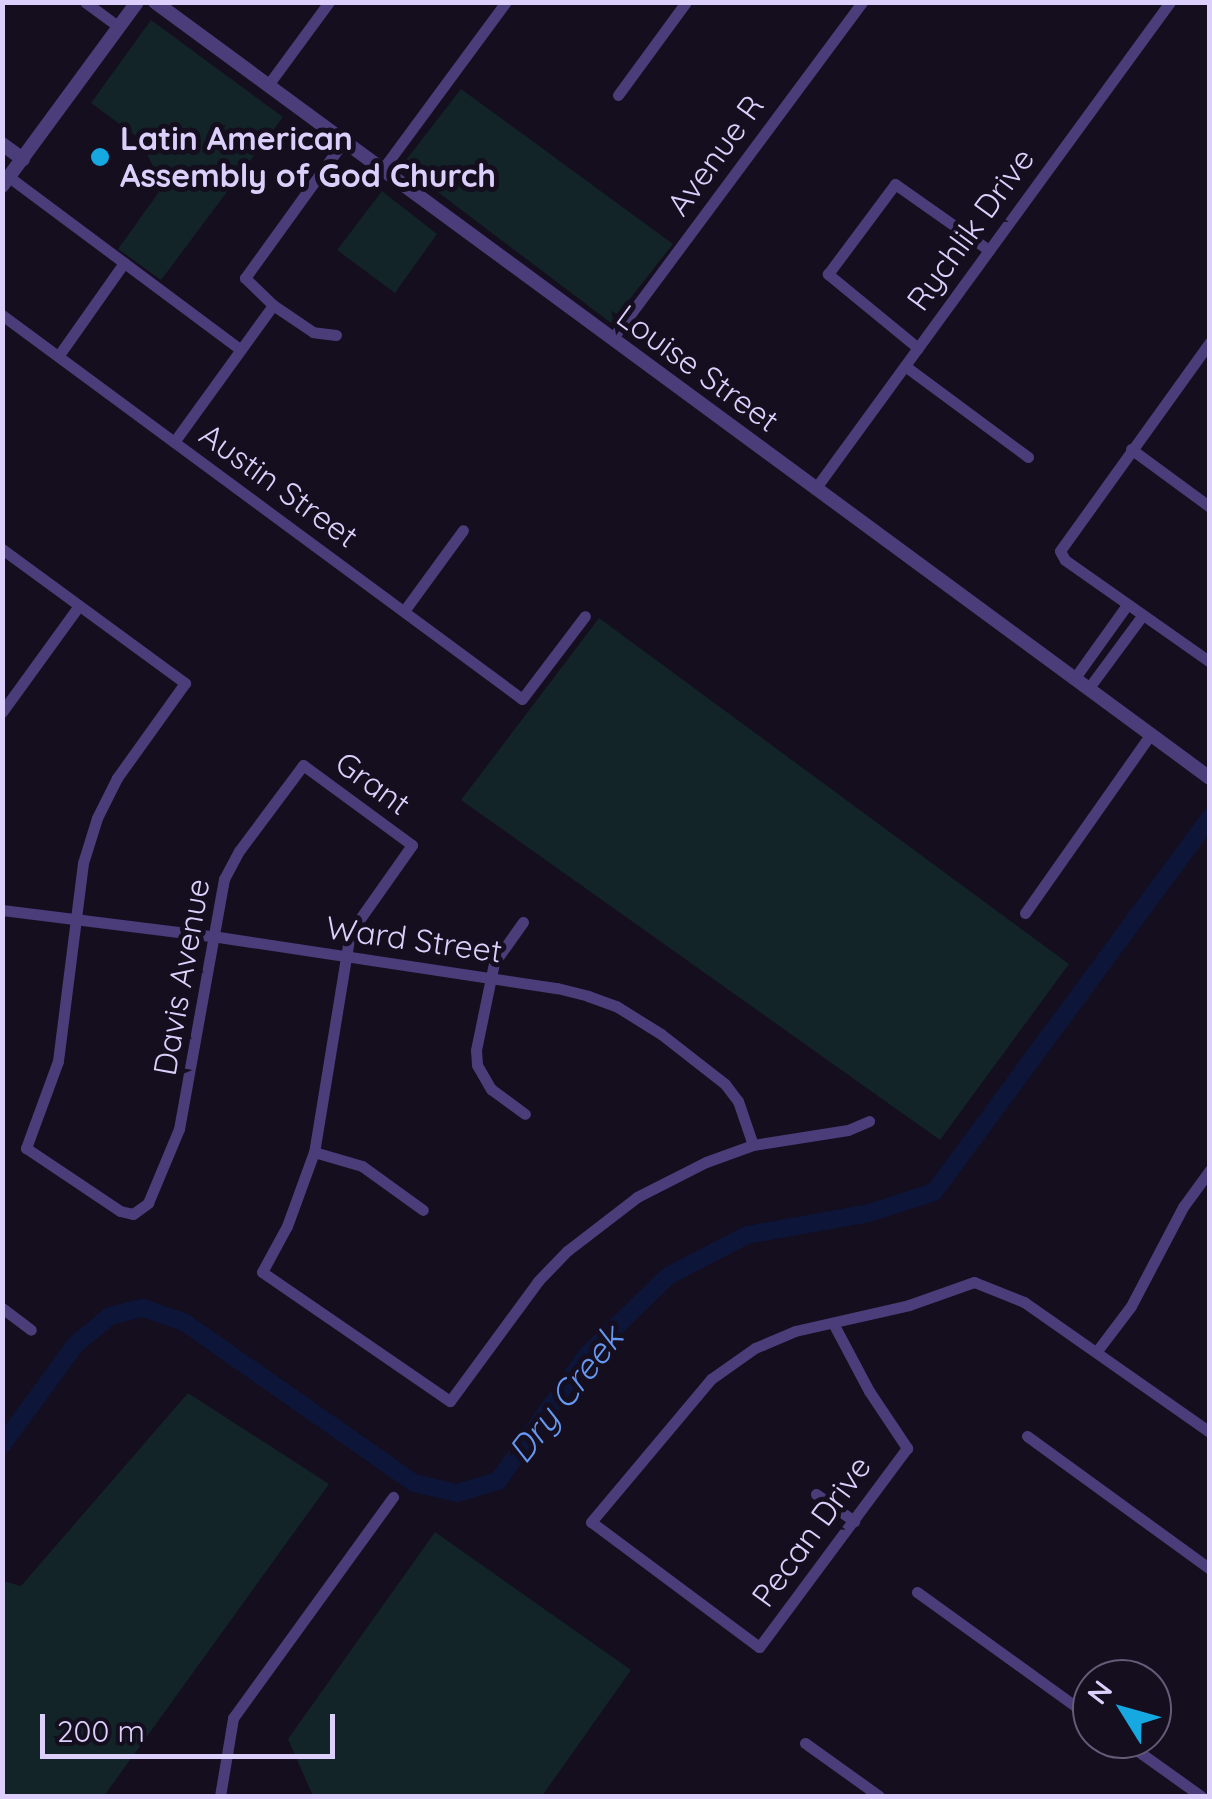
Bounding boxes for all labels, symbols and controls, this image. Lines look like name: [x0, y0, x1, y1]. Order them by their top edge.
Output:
street label: Avenue R: [658, 87, 772, 223]
place label: Latin American Assembly of God Church: [120, 120, 496, 195]
street label: Rychlik Drive: [898, 140, 1042, 318]
marker: Latin American Assembly of God Church: [89, 146, 111, 168]
street label: Louise Street: [610, 296, 786, 440]
street label: Austin Street: [192, 415, 366, 555]
street label: Grant: [328, 743, 418, 823]
street label: Davis Avenue: [145, 876, 217, 1078]
street label: Ward Street: [324, 908, 504, 970]
water label: Dry Creek: [499, 1317, 631, 1471]
street label: Pecan Drive: [743, 1448, 879, 1614]
north arrow: [1072, 1659, 1172, 1759]
text: N: [1079, 1673, 1119, 1711]
scale bar: [45, 1694, 340, 1756]
text: 200 m: [57, 1712, 145, 1750]

